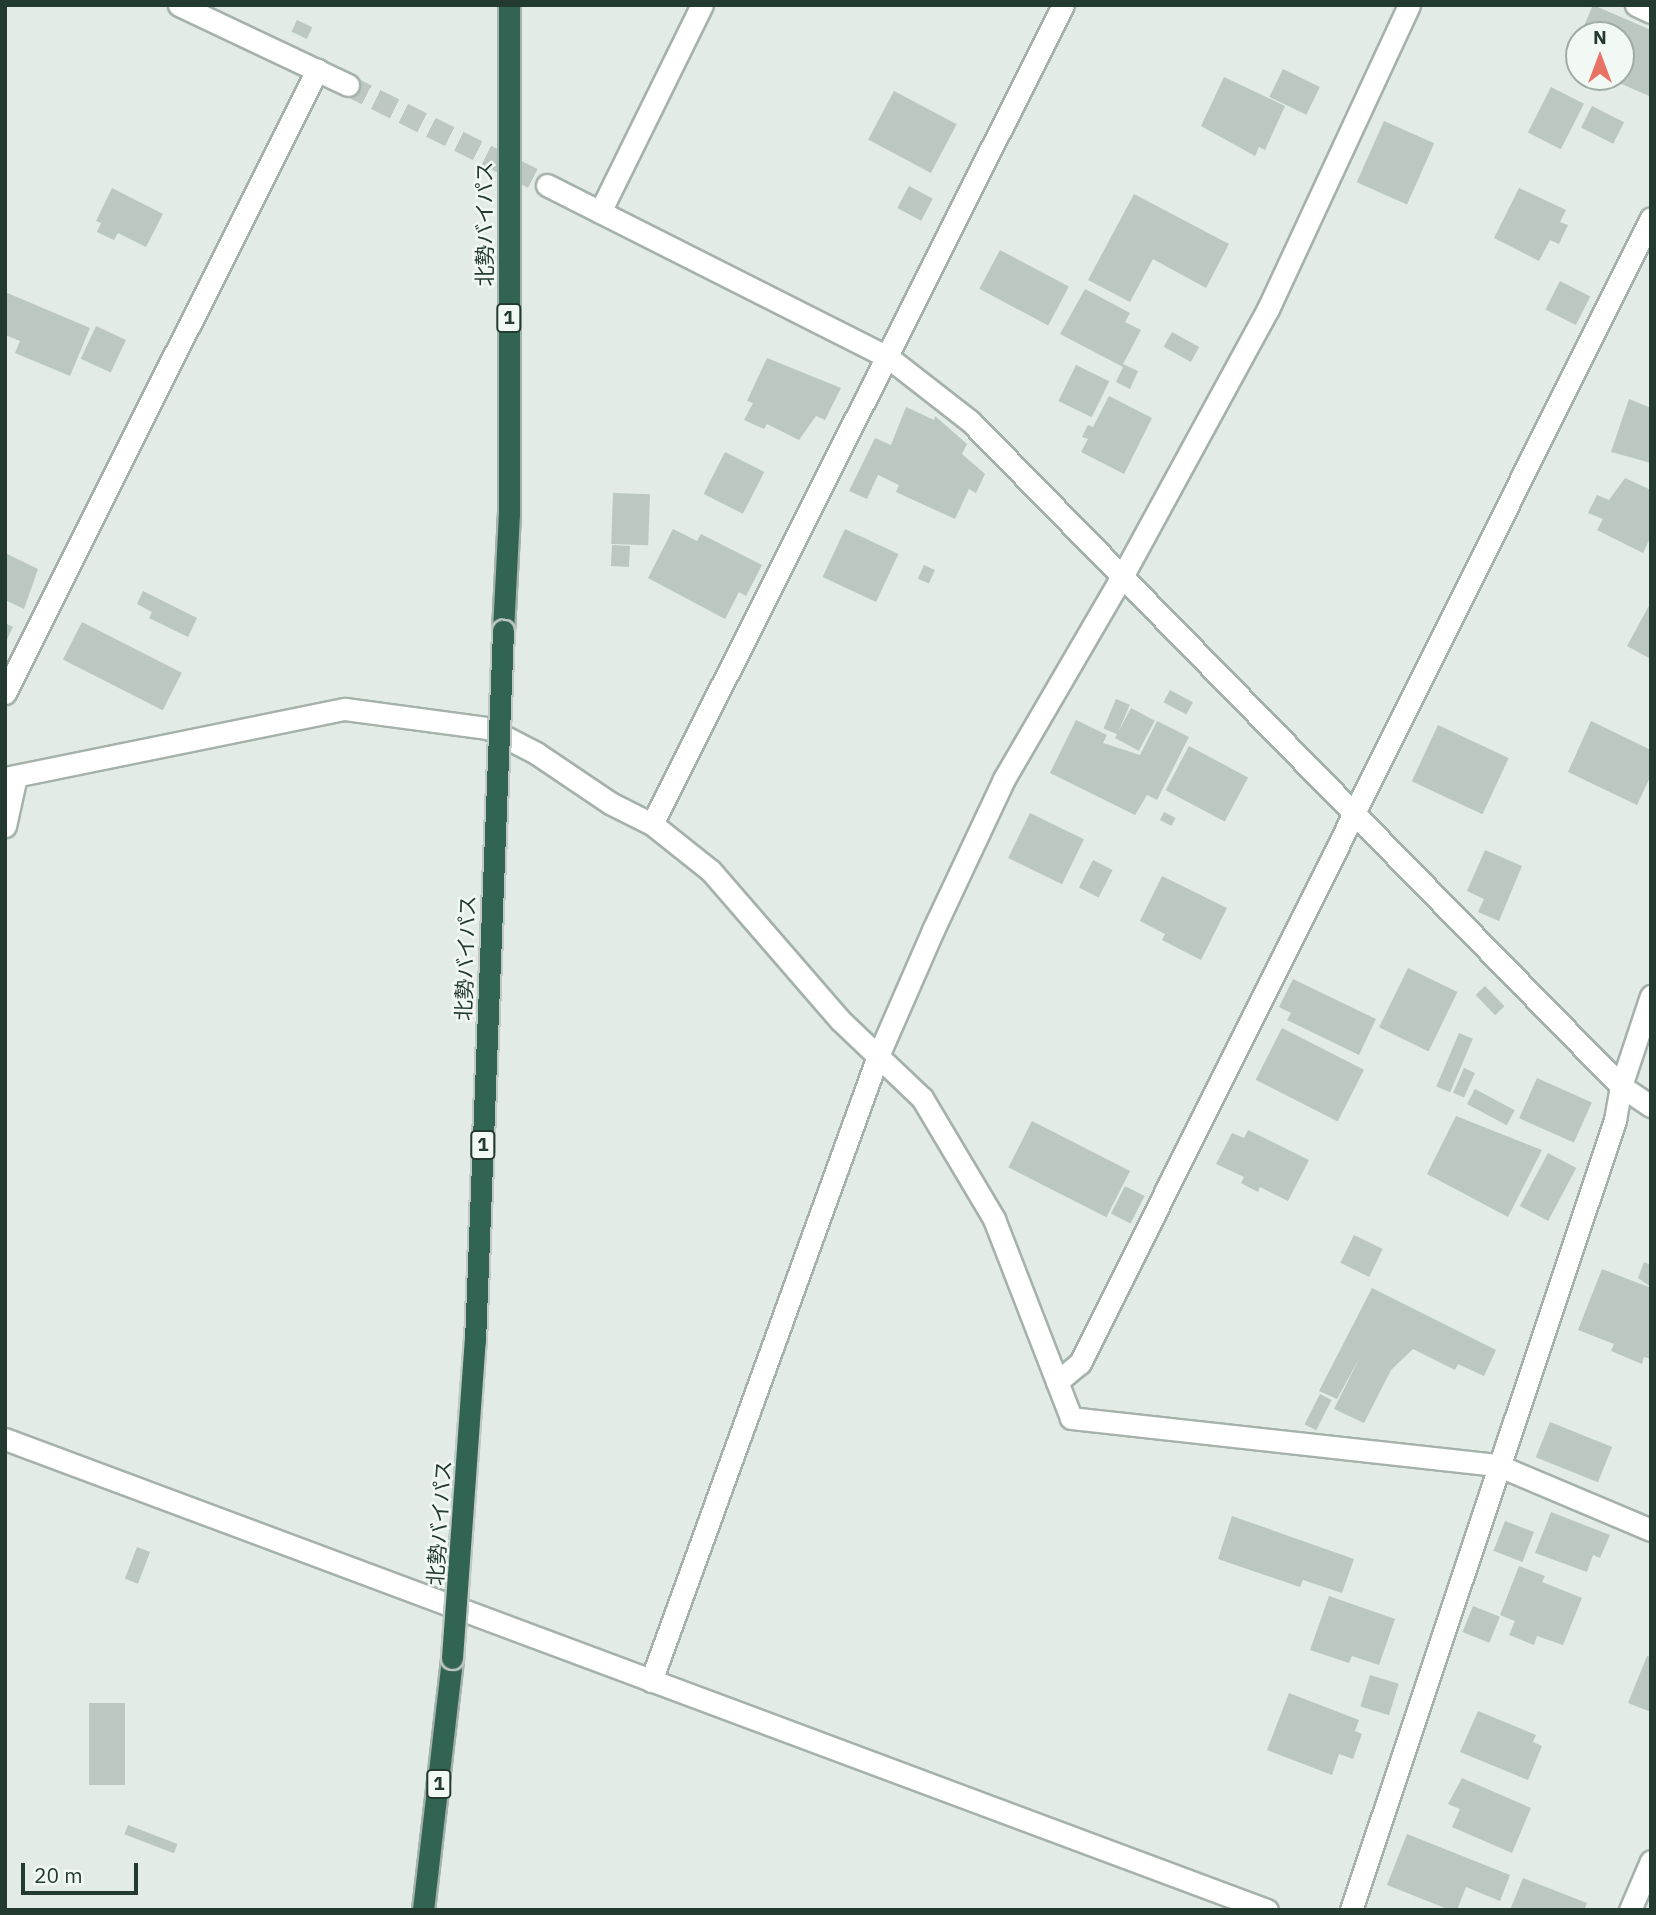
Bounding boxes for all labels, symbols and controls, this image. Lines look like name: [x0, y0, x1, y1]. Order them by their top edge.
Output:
north arrow: [1565, 21, 1635, 91]
text: N: [1593, 25, 1607, 49]
street label: 北勢バイパス: [471, 161, 497, 287]
road number: 1: [495, 302, 523, 334]
street label: 北勢バイパス: [450, 895, 480, 1021]
road number: 1: [469, 1130, 497, 1161]
street label: 北勢バイパス: [422, 1459, 456, 1587]
road number: 1: [425, 1768, 453, 1800]
scale bar: [24, 1848, 142, 1892]
text: 20 m: [34, 1861, 83, 1889]

